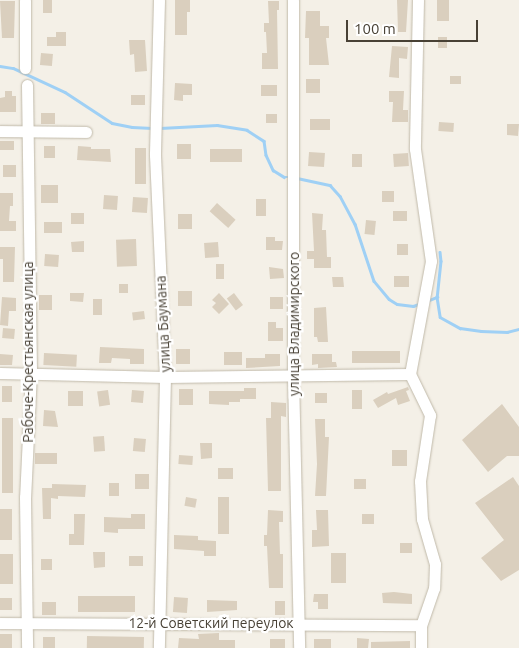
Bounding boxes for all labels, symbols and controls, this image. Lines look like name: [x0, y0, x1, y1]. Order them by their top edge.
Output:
scale bar: [349, 10, 482, 42]
text: 100 m: [354, 20, 396, 37]
street label: улица Владимирского: [286, 252, 302, 396]
street label: Рабоче-Крестьянская улица: [20, 261, 36, 443]
street label: улица Баумана: [152, 275, 174, 373]
street label: 12-й Советский переулок: [128, 615, 294, 631]

